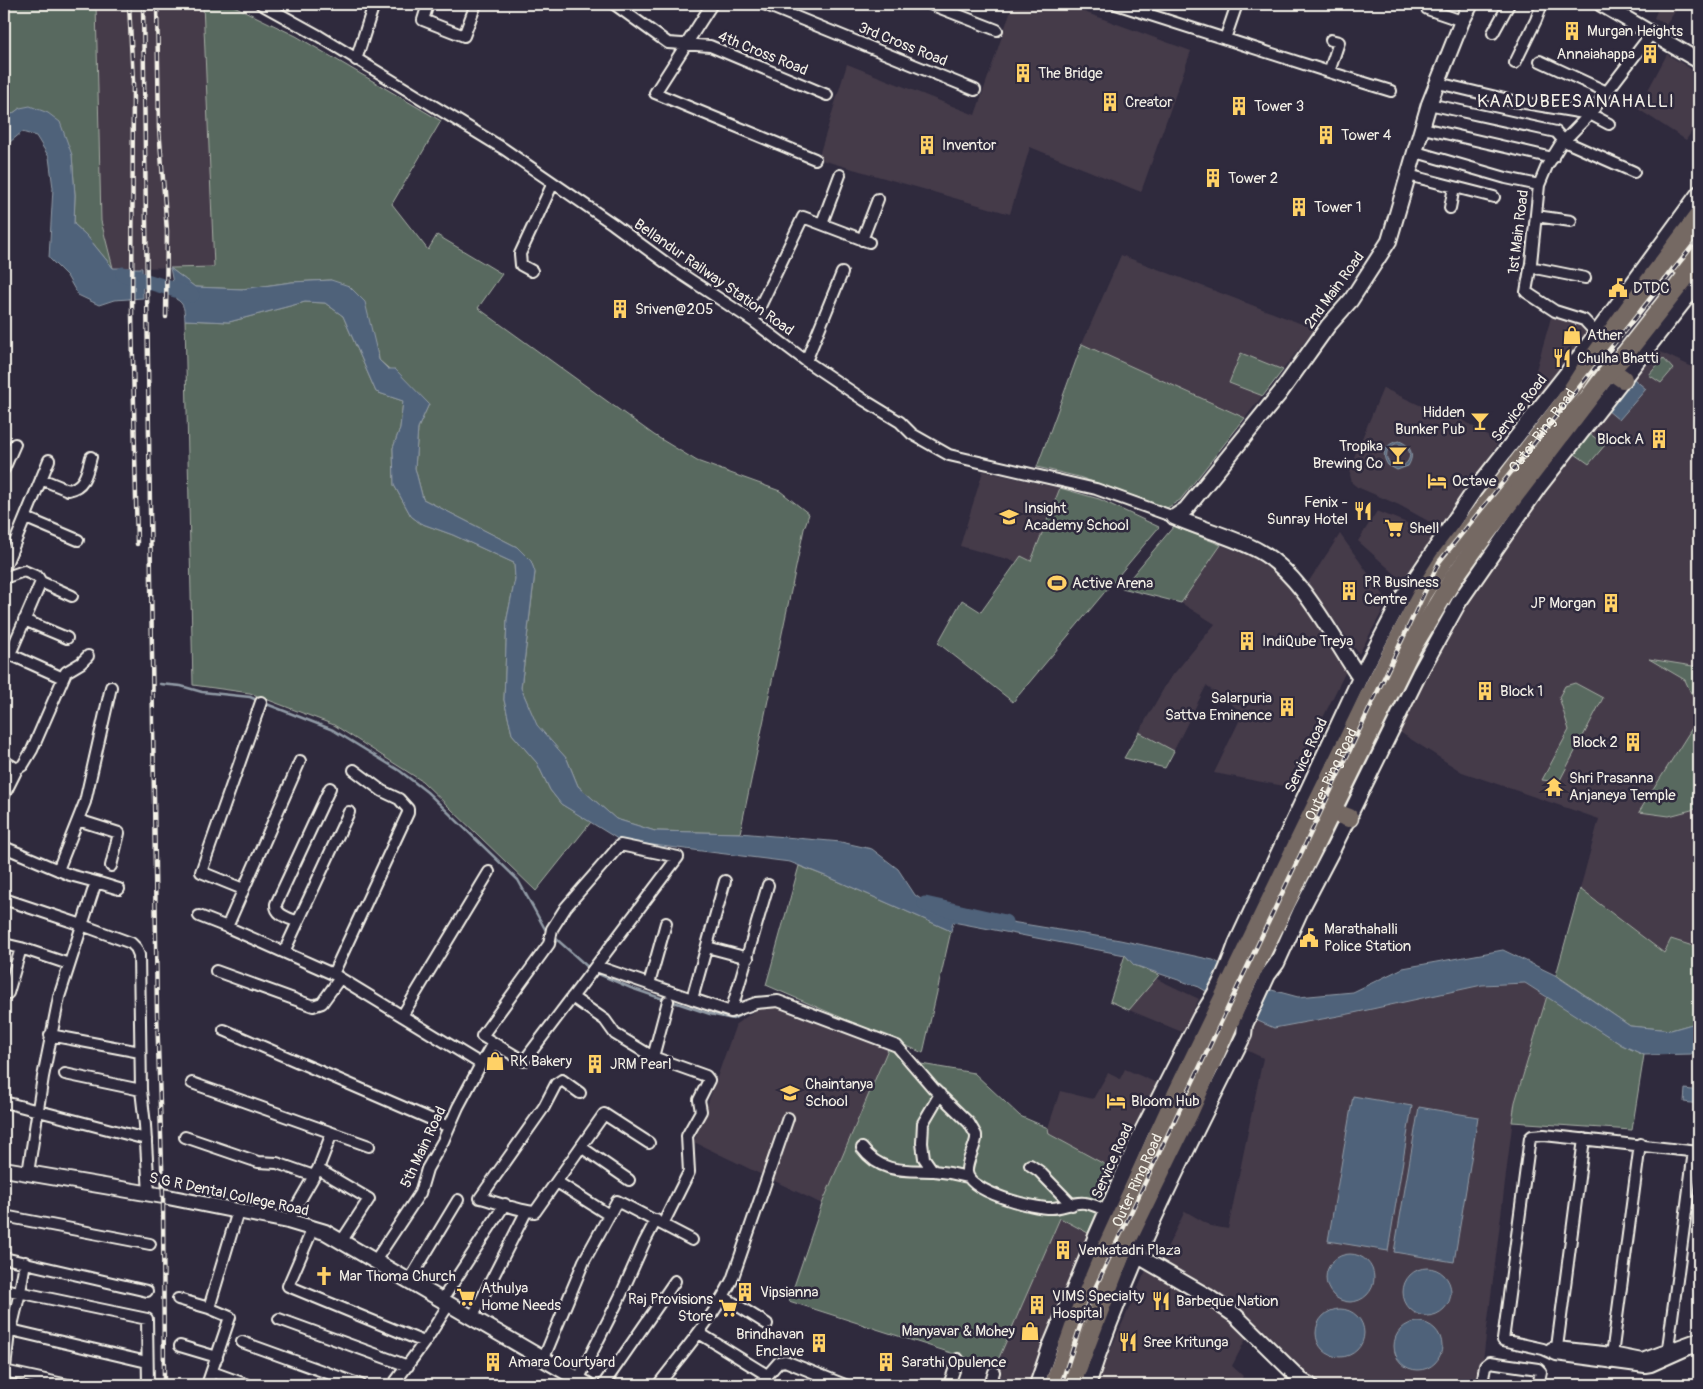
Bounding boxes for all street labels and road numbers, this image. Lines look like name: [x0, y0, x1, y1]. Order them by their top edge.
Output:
street label: 3rd Cross Road: [856, 18, 950, 71]
street label: 4th Cross Road: [715, 27, 810, 80]
street label: 1st Main Road: [1504, 189, 1533, 275]
street label: Bellandur Railway Station Road: [630, 215, 797, 340]
street label: 2nd Main Road: [1300, 248, 1369, 333]
street label: Service Road: [1487, 371, 1552, 446]
street label: Outer Ring Road: [1505, 385, 1580, 477]
street label: Service Road: [1281, 715, 1332, 796]
street label: Outer Ring Road: [1301, 725, 1362, 824]
street label: 5th Main Road: [396, 1104, 451, 1191]
street label: Service Road: [1087, 1121, 1137, 1202]
street label: Outer Ring Road: [1108, 1131, 1167, 1230]
street label: S G R Dental College Road: [147, 1168, 311, 1221]

